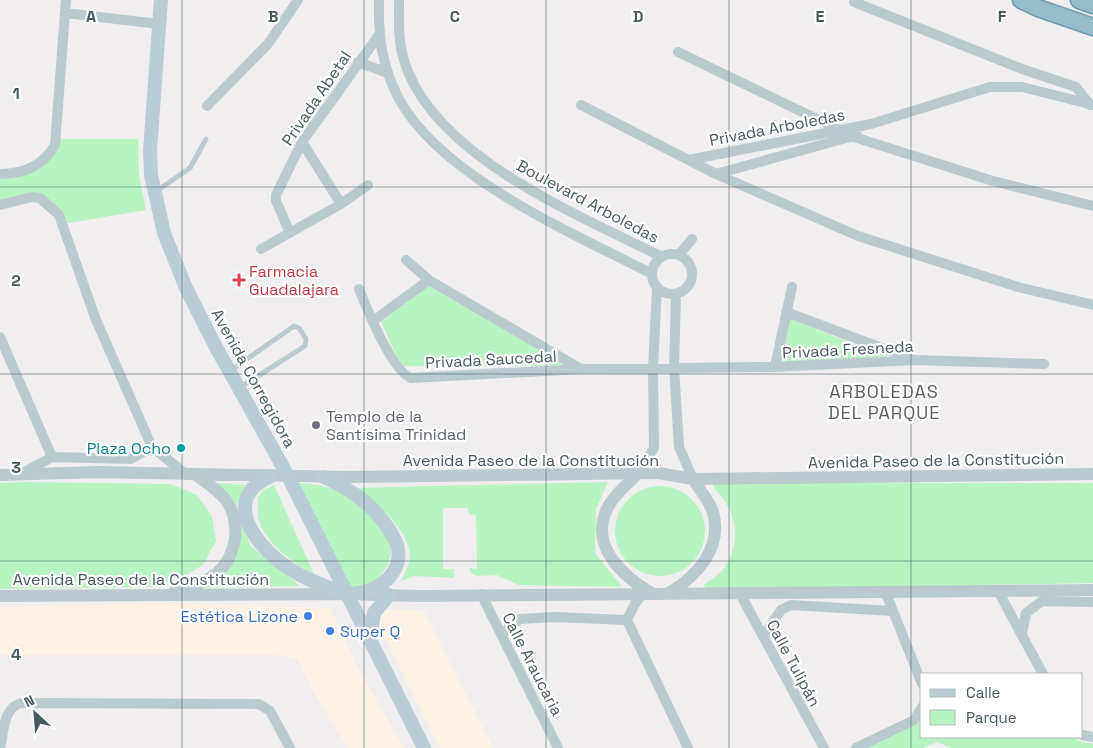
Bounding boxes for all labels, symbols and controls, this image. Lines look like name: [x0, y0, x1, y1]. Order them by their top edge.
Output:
text: A: [86, 6, 96, 27]
text: B: [268, 6, 278, 27]
text: C: [450, 6, 460, 27]
text: D: [633, 6, 643, 27]
text: E: [816, 6, 825, 27]
text: F: [998, 6, 1007, 27]
street label: Privada Abetal: [277, 47, 356, 150]
text: 1: [12, 83, 20, 104]
street label: Privada Arboledas: [707, 104, 847, 151]
street label: Boulevard Arboledas: [513, 155, 663, 248]
place label: Farmacia Guadalajara: [249, 261, 339, 300]
text: 2: [11, 270, 21, 291]
marker: Farmacia Guadalajara: [233, 274, 245, 286]
street label: Avenida Corregidora: [207, 305, 300, 451]
street label: Privada Fresneda: [782, 336, 914, 363]
street label: Privada Saucedal: [425, 346, 557, 373]
district label: ARBOLEDAS DEL PARQUE: [828, 380, 940, 424]
place label: Templo de la Santísima Trinidad: [326, 406, 466, 445]
marker: Templo de la Santísima Trinidad: [310, 419, 322, 431]
place label: Plaza Ocho: [87, 438, 171, 459]
marker: Plaza Ocho: [175, 442, 187, 454]
street label: Avenida Paseo de la Constitución: [808, 448, 1064, 473]
street label: Avenida Paseo de la Constitución: [403, 450, 659, 471]
text: 3: [11, 457, 21, 478]
street label: Avenida Paseo de la Constitución: [13, 569, 269, 590]
place label: Estética Lizone: [181, 606, 298, 627]
street label: Calle Araucaria: [497, 609, 568, 719]
marker: Estética Lizone: [302, 610, 314, 622]
street label: Calle Tulipán: [762, 616, 825, 710]
place label: Super Q: [340, 621, 400, 642]
marker: Super Q: [324, 625, 336, 637]
text: 4: [11, 644, 21, 665]
legend: [920, 673, 1083, 738]
text: Calle: [966, 683, 1001, 702]
north arrow: [10, 688, 60, 738]
text: N: [21, 691, 37, 711]
text: Parque: [966, 708, 1017, 727]

